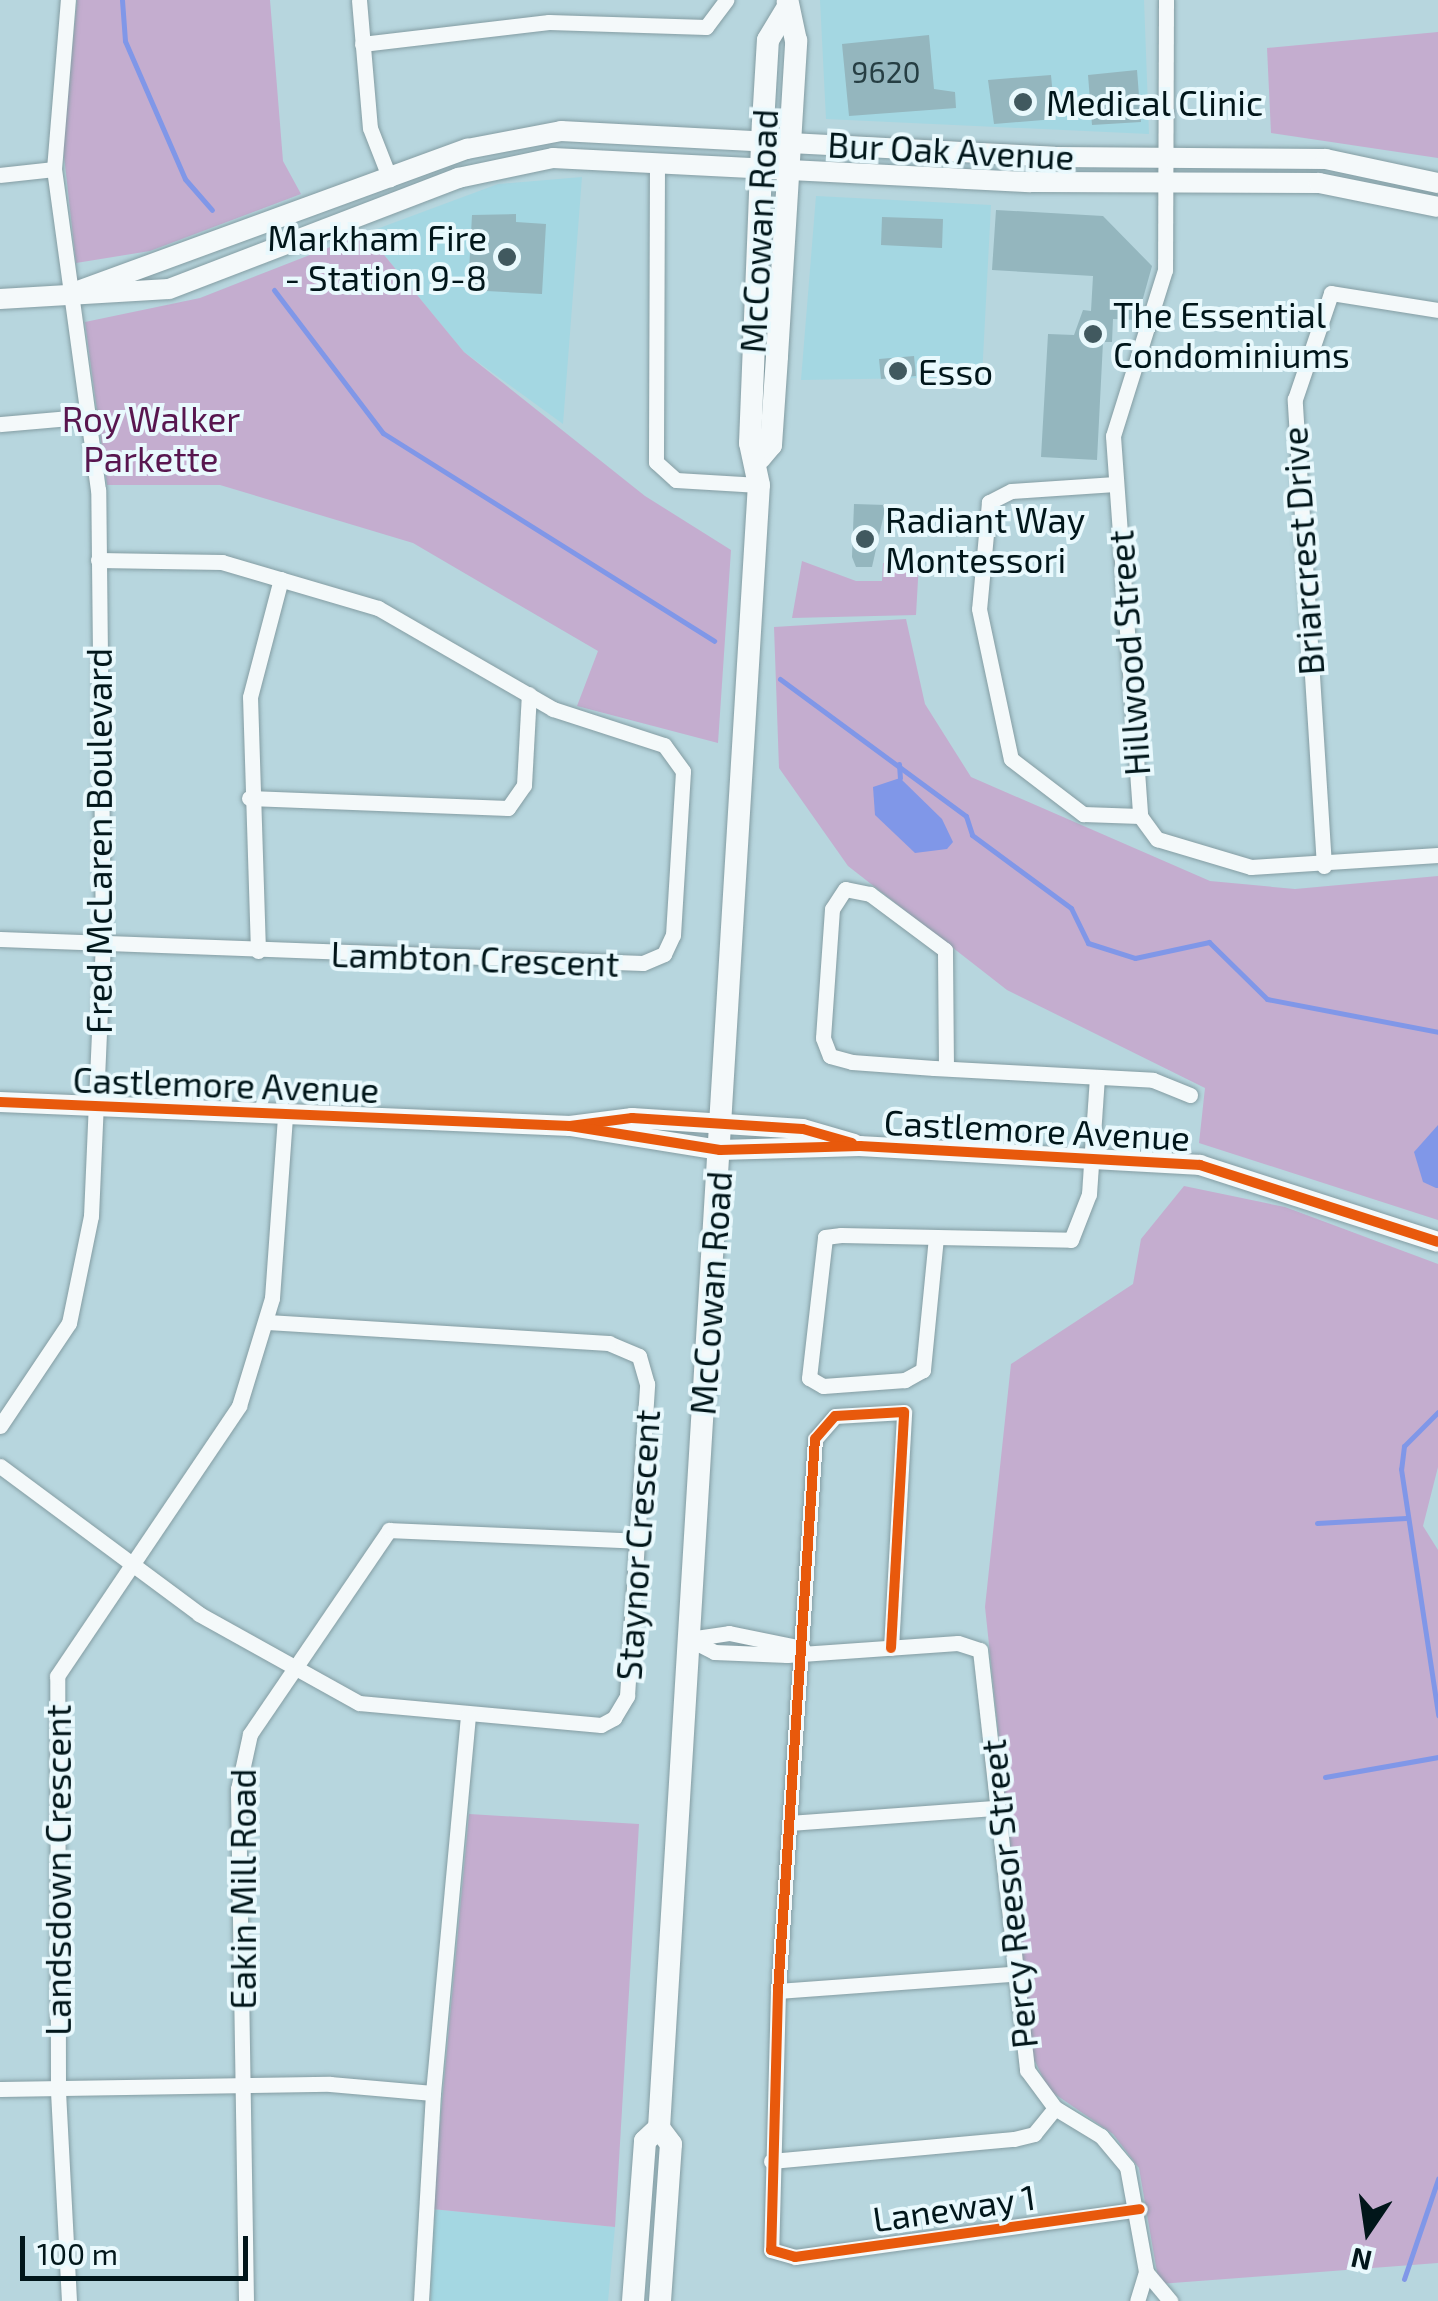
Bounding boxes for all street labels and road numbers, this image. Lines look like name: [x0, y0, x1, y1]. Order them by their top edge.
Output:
street label: McCowan Road: [731, 108, 785, 354]
street label: Bur Oak Avenue: [826, 123, 1076, 177]
street label: Briarcrest Drive: [1272, 425, 1332, 677]
street label: Hillwood Street: [1098, 529, 1158, 777]
street label: Fred McLaren Boulevard: [77, 648, 119, 1034]
street label: Lambton Crescent: [330, 932, 620, 984]
street label: Castlemore Avenue: [72, 1058, 380, 1110]
street label: Castlemore Avenue: [882, 1100, 1192, 1158]
street label: McCowan Road: [681, 1170, 739, 1416]
street label: Staynor Crescent: [607, 1408, 667, 1682]
street label: Landsdown Crescent: [36, 1704, 78, 2036]
street label: Percy Reesor Street: [971, 1737, 1045, 2051]
street label: Eakin Mill Road: [221, 1768, 263, 2010]
street label: Laneway 1: [870, 2175, 1038, 2239]

